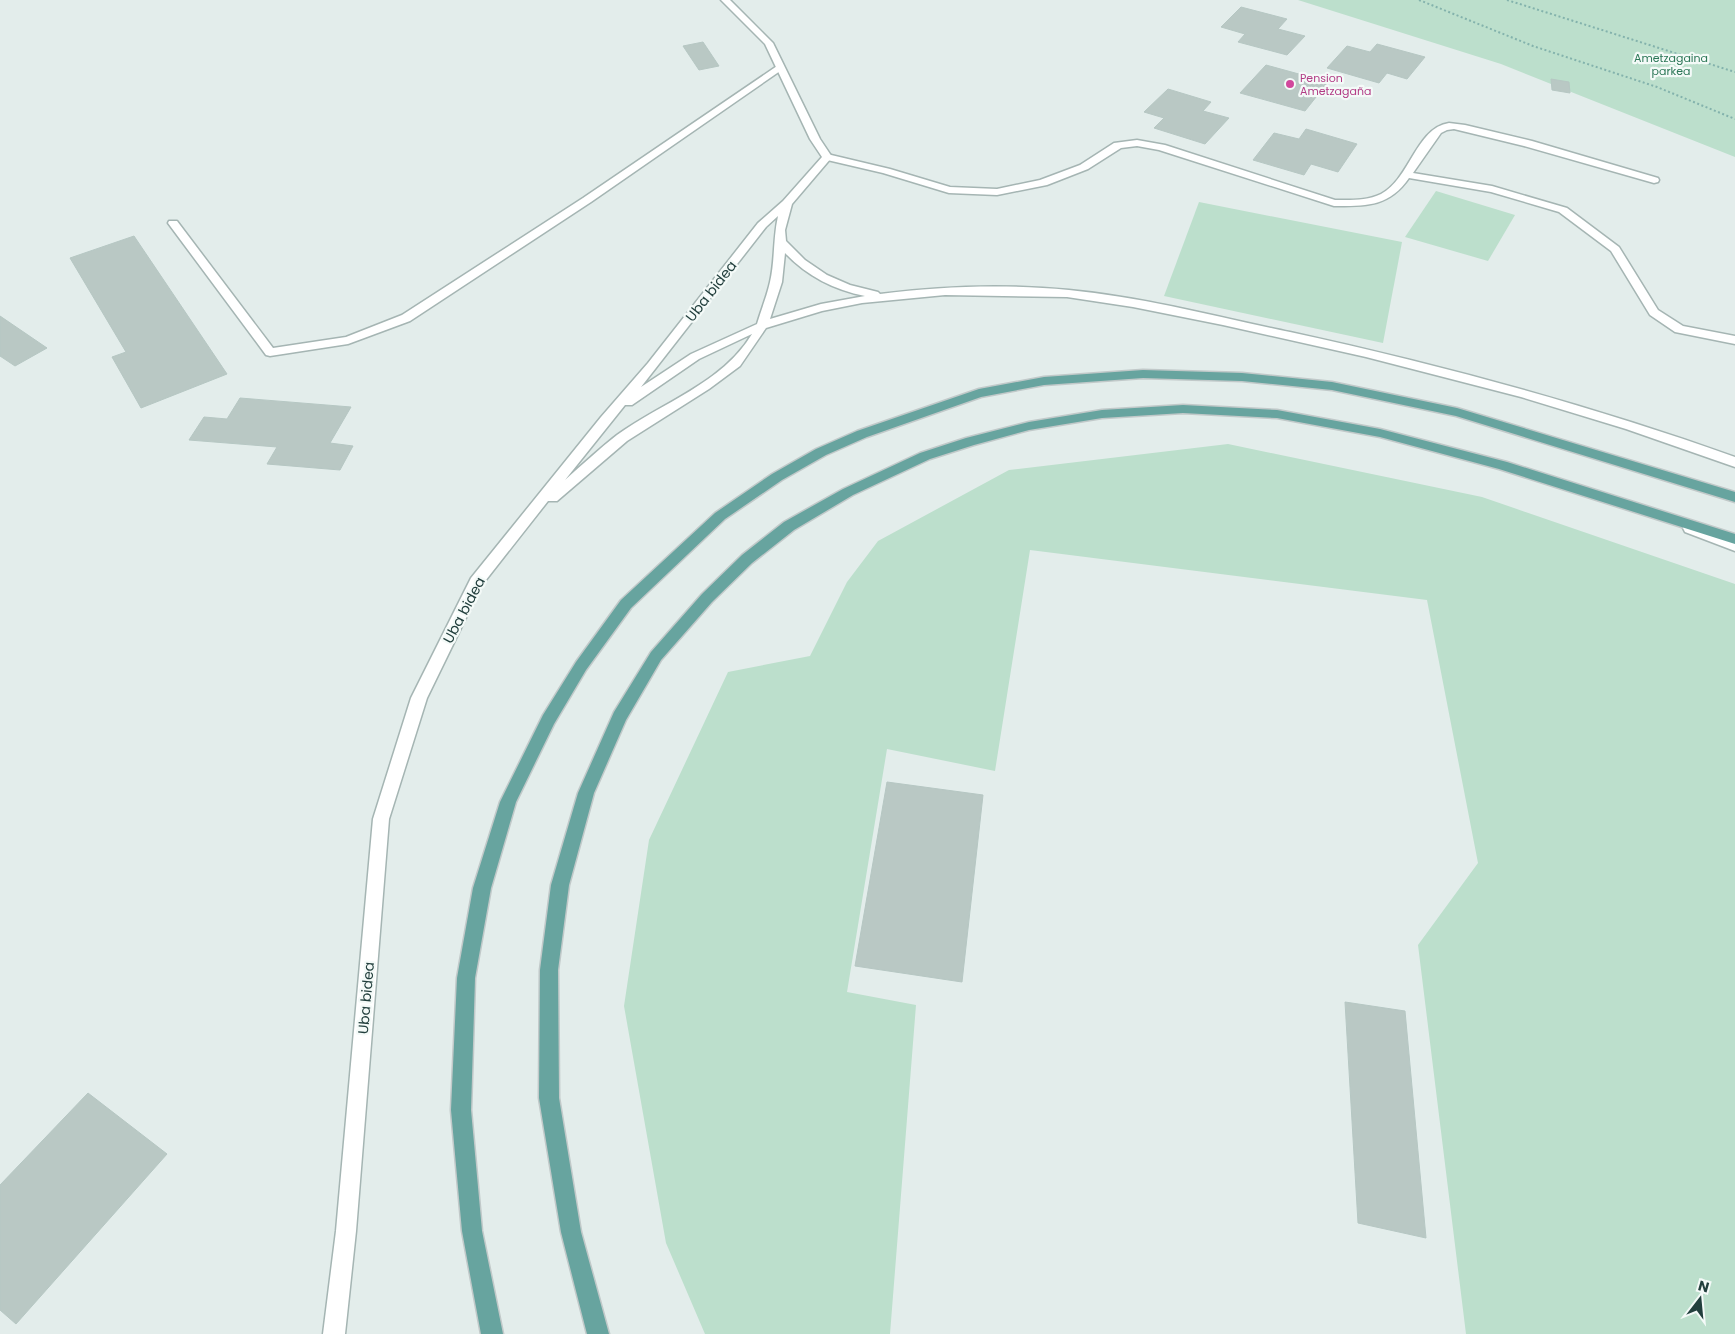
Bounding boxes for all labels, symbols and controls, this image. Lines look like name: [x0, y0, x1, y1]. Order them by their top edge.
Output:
park label: Ametzagaina parkea: [1634, 50, 1708, 79]
place label: Pension Ametzagaña: [1300, 70, 1371, 99]
marker: Pension Ametzagaña: [1284, 78, 1296, 90]
street label: Uba bidea: [681, 256, 741, 326]
street label: Uba bidea: [438, 573, 490, 647]
street label: Uba bidea: [353, 961, 379, 1035]
north arrow: [1675, 1274, 1725, 1324]
text: N: [1696, 1275, 1711, 1298]

